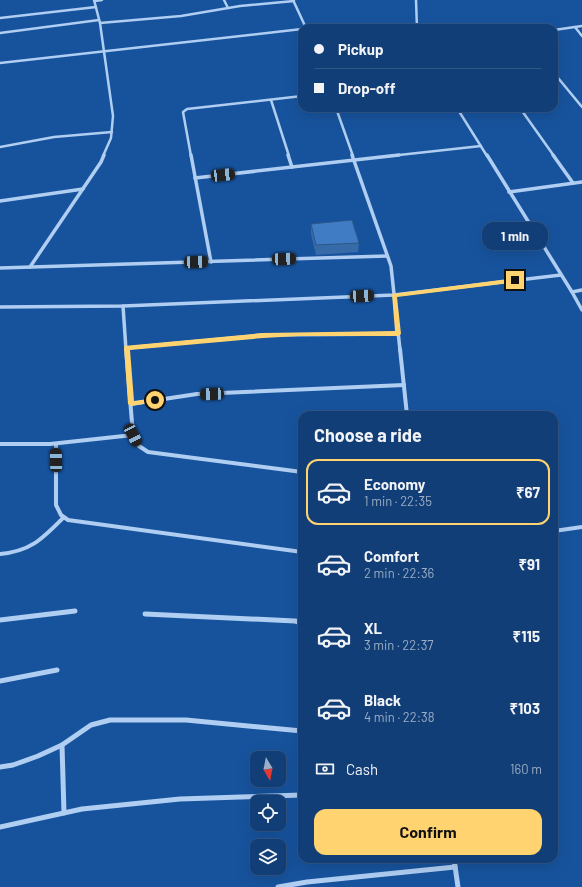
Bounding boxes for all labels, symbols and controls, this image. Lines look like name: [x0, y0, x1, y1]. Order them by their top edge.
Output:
text: Pickup: [338, 40, 384, 58]
text: Drop-off: [338, 79, 396, 97]
car: [210, 168, 236, 182]
callout: 1 min: [482, 222, 548, 250]
text: 1 min: [501, 228, 529, 244]
car: [272, 253, 296, 265]
car: [184, 256, 208, 268]
route end: [506, 271, 524, 289]
car: [350, 289, 374, 303]
car: [200, 388, 224, 400]
route start: [146, 391, 164, 409]
car: [122, 422, 144, 448]
text: Choose a ride: [314, 424, 422, 446]
car: [50, 448, 62, 472]
icon: car: [316, 474, 352, 510]
text: Economy: [364, 475, 425, 493]
text: ₹67: [516, 483, 540, 501]
text: 1 min · 22:35: [364, 493, 432, 509]
icon: car: [316, 546, 352, 582]
text: Comfort: [364, 547, 419, 565]
text: ₹91: [518, 555, 540, 573]
text: 2 min · 22:36: [364, 565, 434, 581]
icon: car: [316, 618, 352, 654]
text: XL: [364, 619, 382, 637]
text: ₹115: [513, 627, 540, 645]
text: 3 min · 22:37: [364, 637, 434, 653]
icon: car: [316, 690, 352, 726]
text: Black: [364, 691, 401, 709]
text: ₹103: [509, 699, 540, 717]
text: 4 min · 22:38: [364, 709, 435, 725]
north arrow: [250, 751, 286, 787]
map controls: [250, 751, 286, 875]
icon: cash: [314, 758, 336, 780]
text: Cash: [346, 760, 378, 778]
text: 160 m: [510, 761, 542, 777]
button: locate: [250, 795, 286, 831]
button: Confirm: [314, 809, 542, 855]
button: layers: [250, 839, 286, 875]

